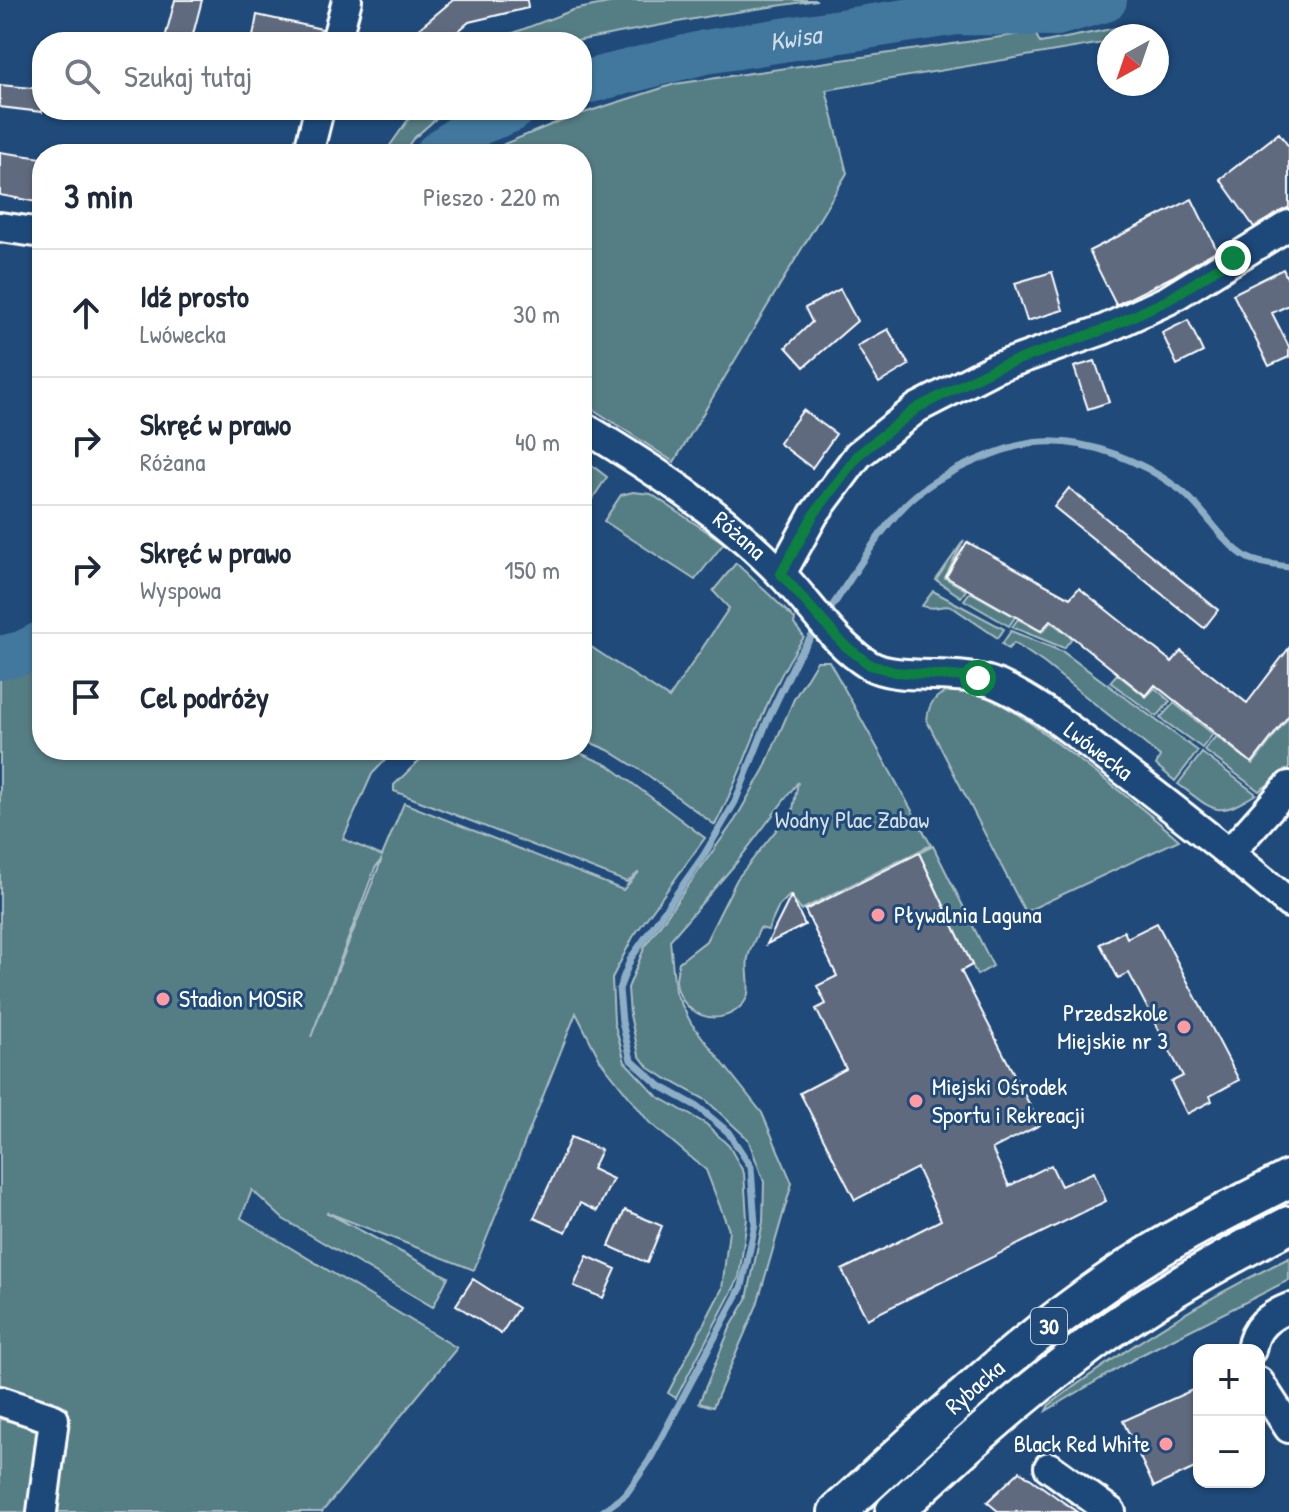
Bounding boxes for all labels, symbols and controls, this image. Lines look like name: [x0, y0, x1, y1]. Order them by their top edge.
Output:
water label: Kwisa: [767, 16, 826, 59]
north arrow: [1097, 24, 1169, 96]
search box: [32, 32, 592, 120]
icon: search: [60, 54, 104, 98]
text: Szukaj tutaj: [124, 56, 252, 96]
text: 3 min: [64, 173, 133, 219]
text: Pieszo · 220 m: [423, 179, 560, 214]
route end: [1215, 240, 1251, 276]
text: Idź prosto: [140, 276, 249, 316]
icon: ahead: [64, 291, 108, 335]
text: 30 m: [513, 296, 560, 331]
text: Lwówecka: [140, 316, 226, 351]
text: Skręć w prawo: [140, 404, 291, 444]
icon: right: [64, 419, 108, 463]
text: 40 m: [515, 424, 560, 459]
text: Różana: [140, 444, 206, 479]
street label: Różana: [707, 503, 774, 566]
text: Skręć w prawo: [140, 532, 291, 572]
icon: right: [64, 547, 108, 591]
text: 150 m: [504, 552, 560, 587]
text: Wyspowa: [140, 572, 221, 607]
route start: [960, 660, 996, 696]
icon: arrive: [64, 675, 108, 719]
text: Cel podróży: [140, 677, 269, 717]
street label: Lwówecka: [1058, 713, 1140, 787]
park label: Wodny Plac Zabaw: [775, 803, 929, 835]
place label: Pływalnia Laguna: [894, 898, 1042, 930]
marker: Pływalnia Laguna: [869, 906, 887, 924]
place label: Stadion MOSiR: [179, 982, 303, 1014]
marker: Stadion MOSiR: [154, 990, 172, 1008]
place label: Przedszkole Miejskie nr 3: [1057, 996, 1168, 1056]
marker: Przedszkole Miejskie nr 3: [1175, 1018, 1193, 1036]
place label: Miejski Ośrodek Sportu i Rekreacji: [932, 1070, 1085, 1130]
marker: Miejski Ośrodek Sportu i Rekreacji: [907, 1092, 925, 1110]
road number: 30: [1031, 1308, 1067, 1344]
map controls: [1193, 1344, 1265, 1488]
button: +: [1193, 1344, 1265, 1416]
street label: Rybacka: [938, 1352, 1011, 1421]
button: −: [1193, 1416, 1265, 1488]
place label: Black Red White: [1014, 1427, 1150, 1459]
marker: Black Red White: [1157, 1435, 1175, 1453]

